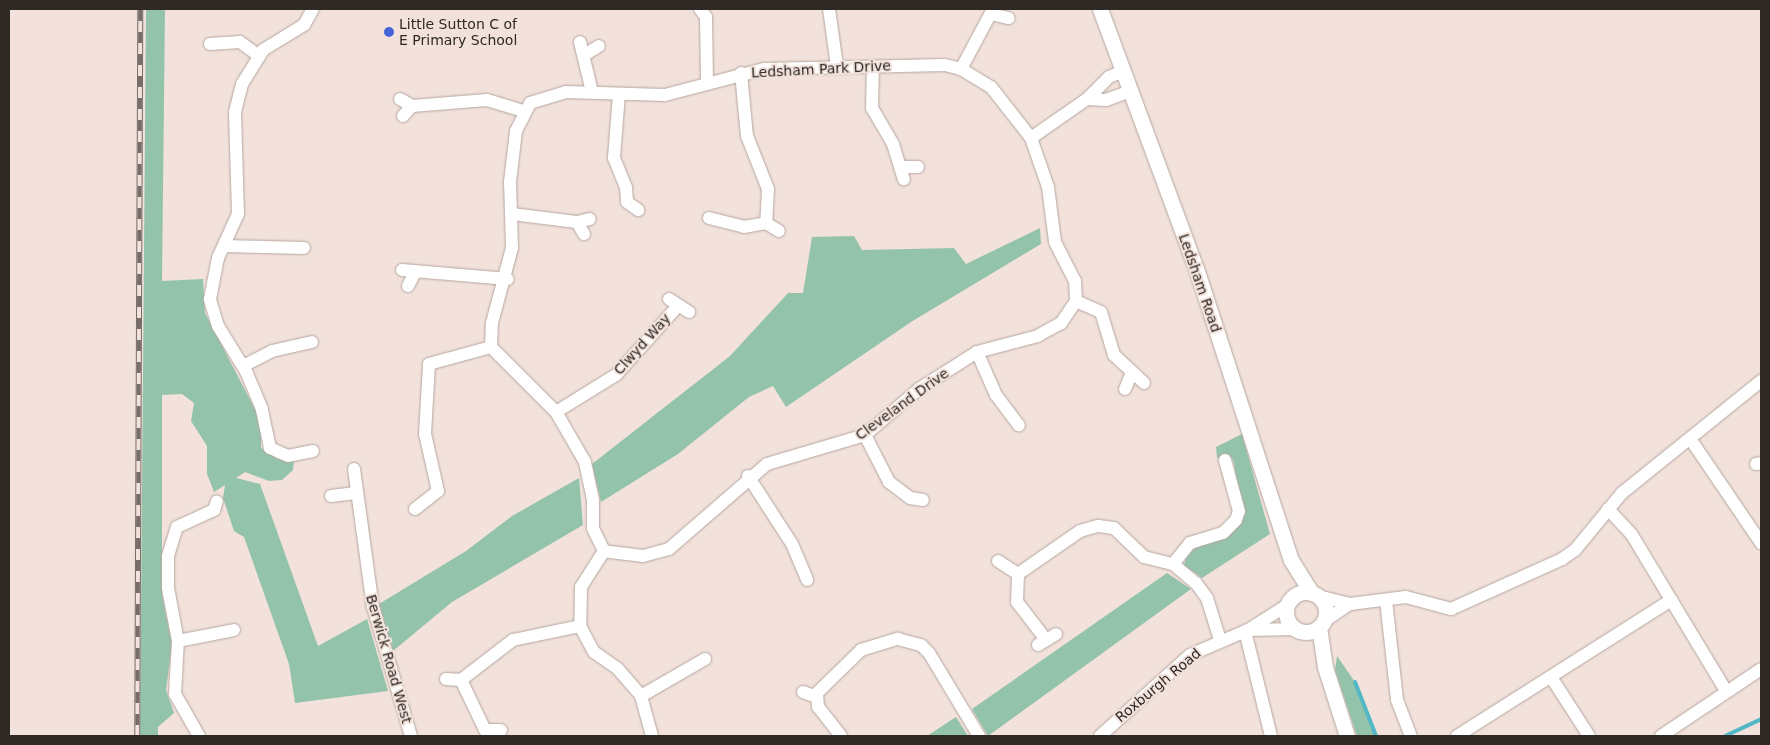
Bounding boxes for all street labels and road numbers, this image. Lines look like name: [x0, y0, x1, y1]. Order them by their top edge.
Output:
street label: Ledsham Park Drive: [751, 57, 891, 81]
street label: Ledsham Road: [1175, 232, 1225, 334]
street label: Clwyd Way: [610, 310, 674, 378]
street label: Cleveland Drive: [852, 365, 952, 443]
street label: Berwick Road West: [363, 592, 415, 726]
street label: Roxburgh Road: [1112, 644, 1204, 726]

